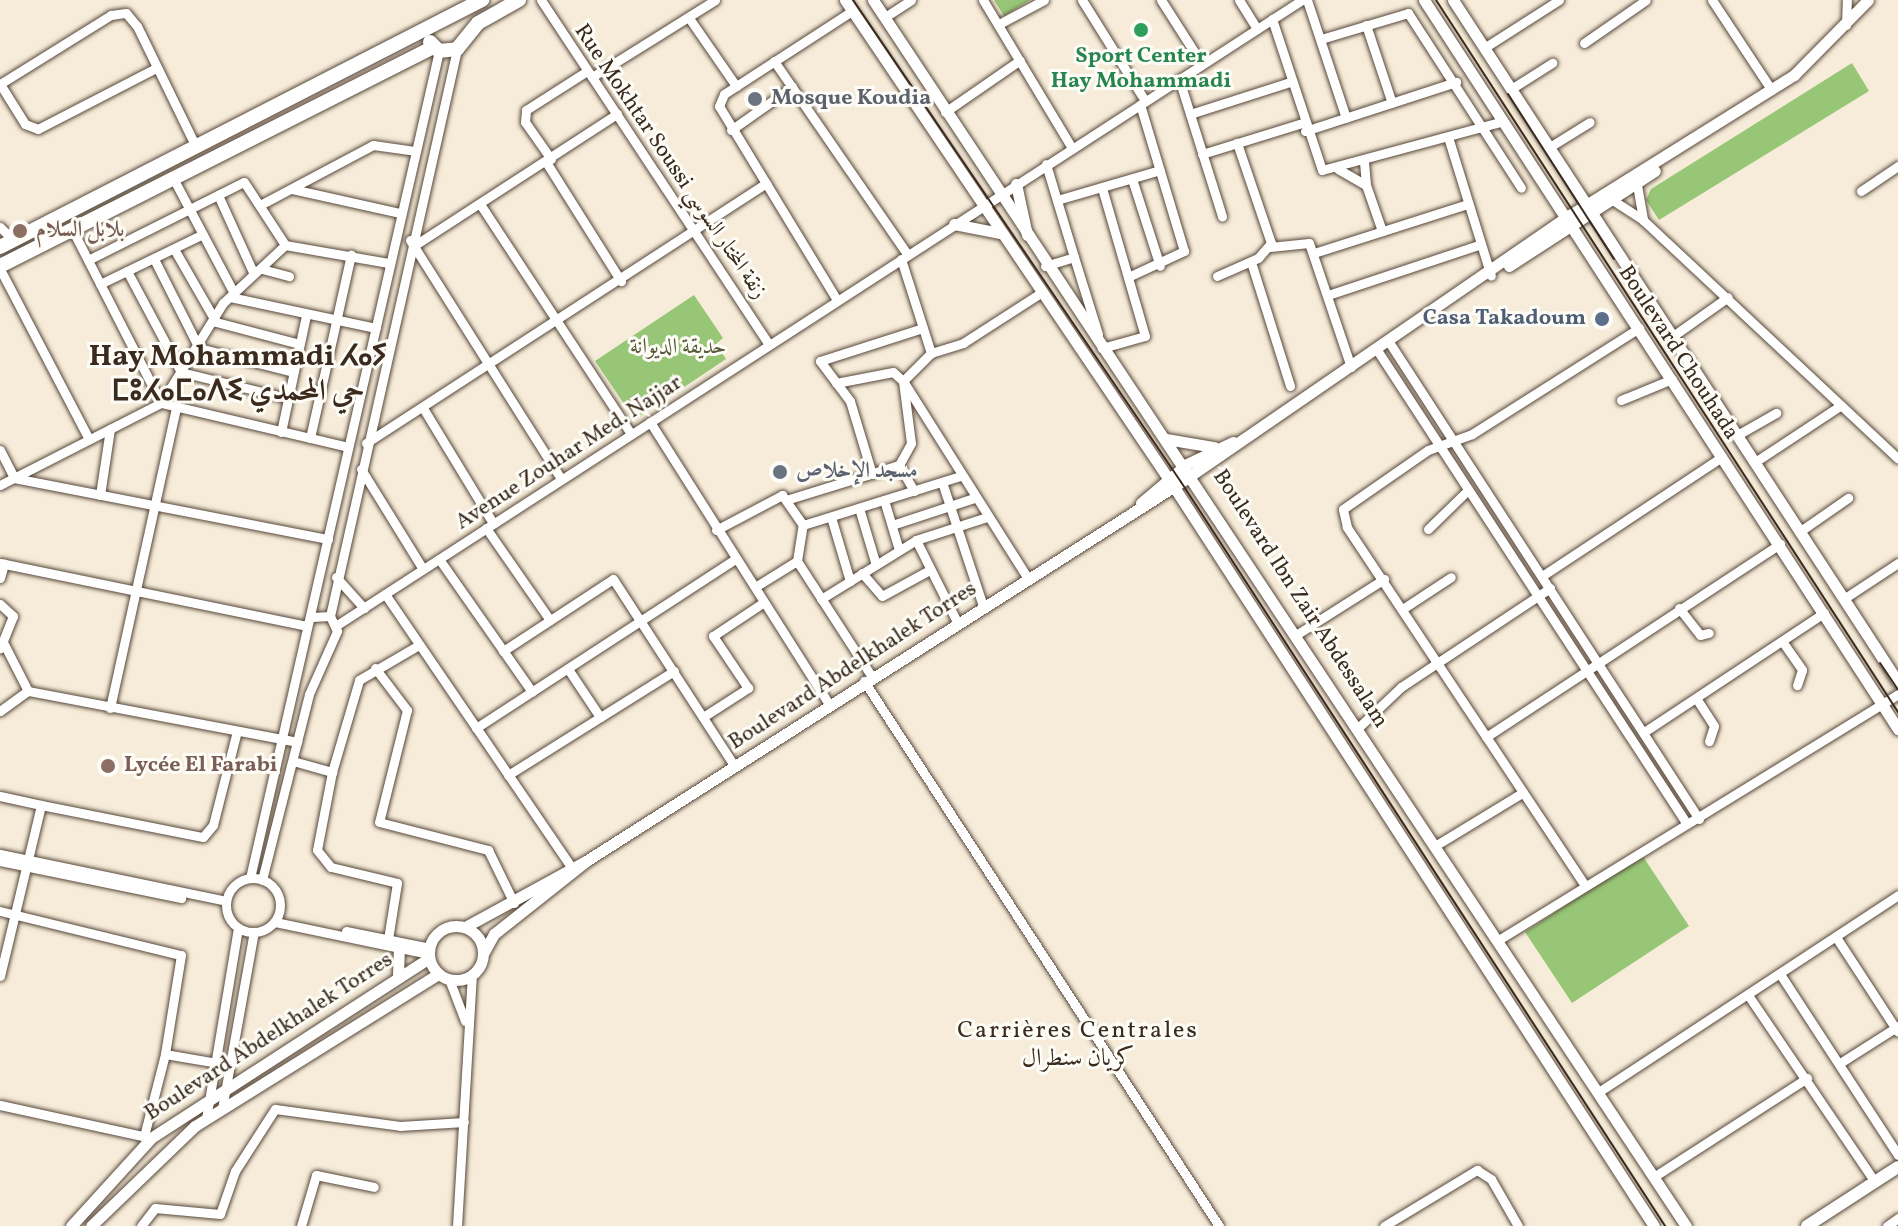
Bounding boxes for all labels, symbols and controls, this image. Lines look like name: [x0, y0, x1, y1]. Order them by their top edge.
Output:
street label: Rue Mokhtar Soussi زنقة المختار السوسي: [568, 20, 772, 304]
marker: Sport Center Hay Mohammadi: [1132, 21, 1150, 39]
place label: Sport Center Hay Mohammadi: [1051, 43, 1231, 94]
place label: Mosque Koudia: [771, 86, 931, 112]
marker: Mosque Koudia: [746, 90, 764, 108]
place label: بلابل السلام: [36, 218, 124, 244]
marker: بلابل السلام: [11, 222, 29, 240]
street label: Boulevard Chouhada: [1612, 261, 1744, 445]
place label: Casa Takadoum: [1422, 306, 1586, 332]
marker: Casa Takadoum: [1593, 310, 1611, 328]
park label: حديقة الديوانة: [630, 335, 726, 361]
district label: Hay Mohammadi ⵃⴰⵢ ⵎⵓⵃⴰⵎⴰⴷⵉ حي المحمدي: [89, 339, 387, 410]
street label: Avenue Zouhar Med. Najjar: [451, 370, 687, 536]
place label: مسجد الإخلاص: [796, 459, 918, 485]
marker: مسجد الإخلاص: [771, 463, 789, 481]
street label: Boulevard Ibn Zair Abdessalam: [1206, 465, 1394, 733]
street label: Boulevard Abdelkhalek Torres: [724, 576, 982, 756]
place label: Lycée El Farabi: [124, 753, 278, 779]
marker: Lycée El Farabi: [99, 757, 117, 775]
street label: Boulevard Abdelkhalek Torres: [140, 947, 398, 1127]
district label: Carrières Centrales كريان سنطرال: [957, 1018, 1199, 1074]

